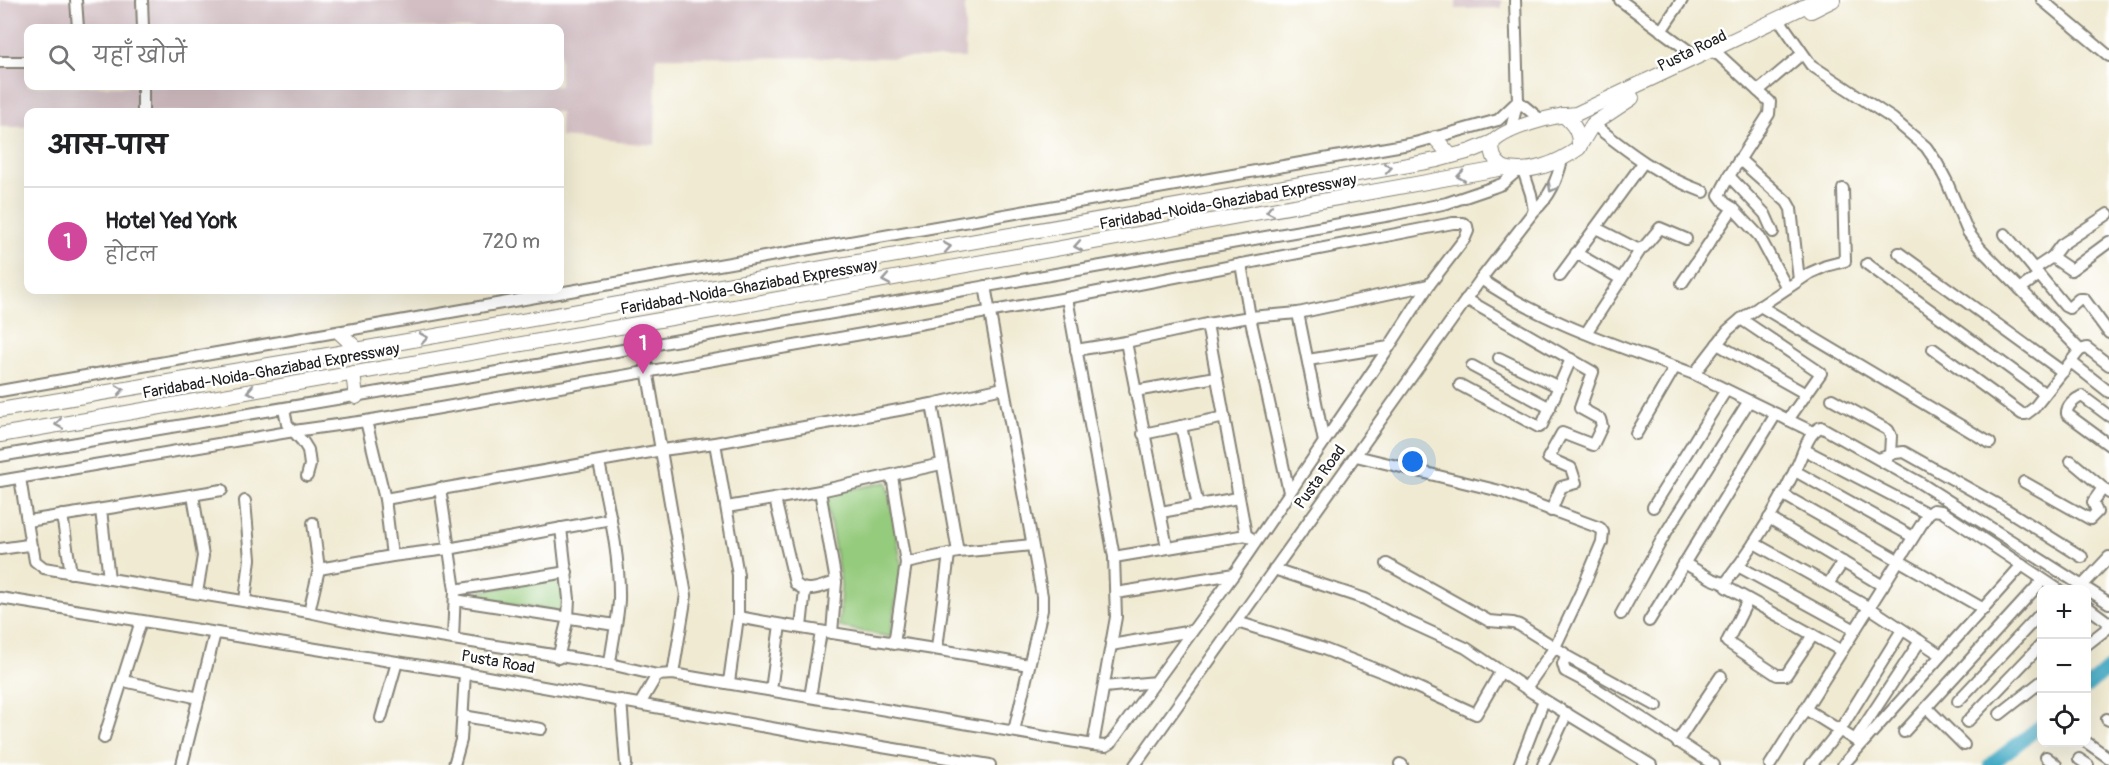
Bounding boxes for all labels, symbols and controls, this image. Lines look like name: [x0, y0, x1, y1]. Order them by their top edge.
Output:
search box: [24, 24, 564, 90]
street label: Pusta Road: [1654, 26, 1730, 76]
icon: search: [45, 41, 78, 74]
text: यहाँ खोजें: [93, 42, 187, 70]
text: आस-पास: [48, 130, 167, 162]
one-way arrow: [1382, 162, 1392, 175]
street label: Faridabad-Noida-Ghaziabad Expressway: [1098, 169, 1358, 234]
one-way arrow: [1457, 169, 1467, 182]
one-way arrow: [1548, 182, 1559, 192]
one-way arrow: [1265, 204, 1275, 217]
text: Hotel Yed York: [105, 207, 237, 235]
text: 1: [64, 229, 71, 254]
text: 720 m: [482, 229, 540, 254]
one-way arrow: [1073, 239, 1082, 251]
one-way arrow: [942, 241, 952, 254]
text: होटल: [105, 242, 157, 267]
street label: Faridabad-Noida-Ghaziabad Expressway: [619, 254, 879, 319]
one-way arrow: [881, 273, 891, 286]
pin: 1: [624, 324, 662, 374]
one-way arrow: [420, 333, 429, 345]
street label: Faridabad-Noida-Ghaziabad Expressway: [141, 338, 401, 403]
one-way arrow: [246, 384, 255, 396]
one-way arrow: [115, 385, 124, 397]
one-way arrow: [54, 417, 64, 430]
street label: Pusta Road: [1290, 441, 1350, 513]
your location: [1398, 447, 1427, 476]
map controls: [2037, 585, 2091, 747]
button: +: [2037, 585, 2091, 639]
button: −: [2037, 639, 2091, 693]
street label: Pusta Road: [460, 646, 536, 678]
button: locate: [2037, 693, 2091, 747]

